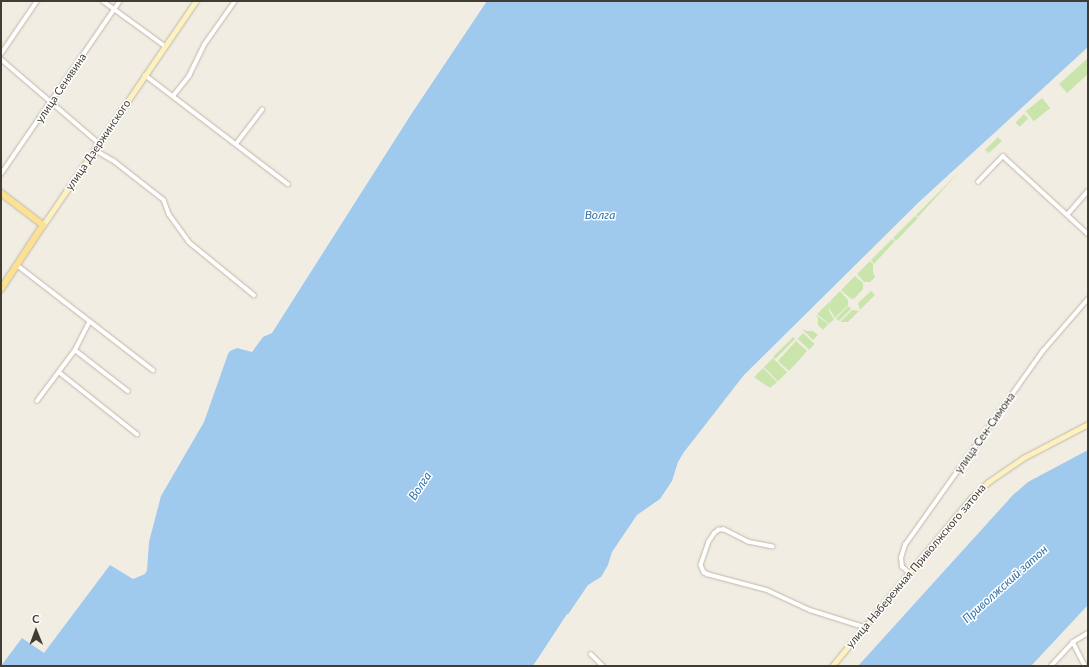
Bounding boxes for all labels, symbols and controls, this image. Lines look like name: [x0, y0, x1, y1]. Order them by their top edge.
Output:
street label: улица Сенявина: [33, 51, 89, 125]
street label: улица Дзержинского: [63, 97, 133, 193]
water label: Волга: [585, 208, 615, 222]
street label: улица Сен-Симона: [952, 390, 1018, 476]
water label: Волга: [406, 469, 434, 503]
street label: улица Набережная Приволжского затона: [843, 481, 989, 651]
water label: Приволжский затон: [960, 542, 1050, 626]
north arrow: [16, 611, 56, 651]
text: С: [32, 612, 40, 625]

